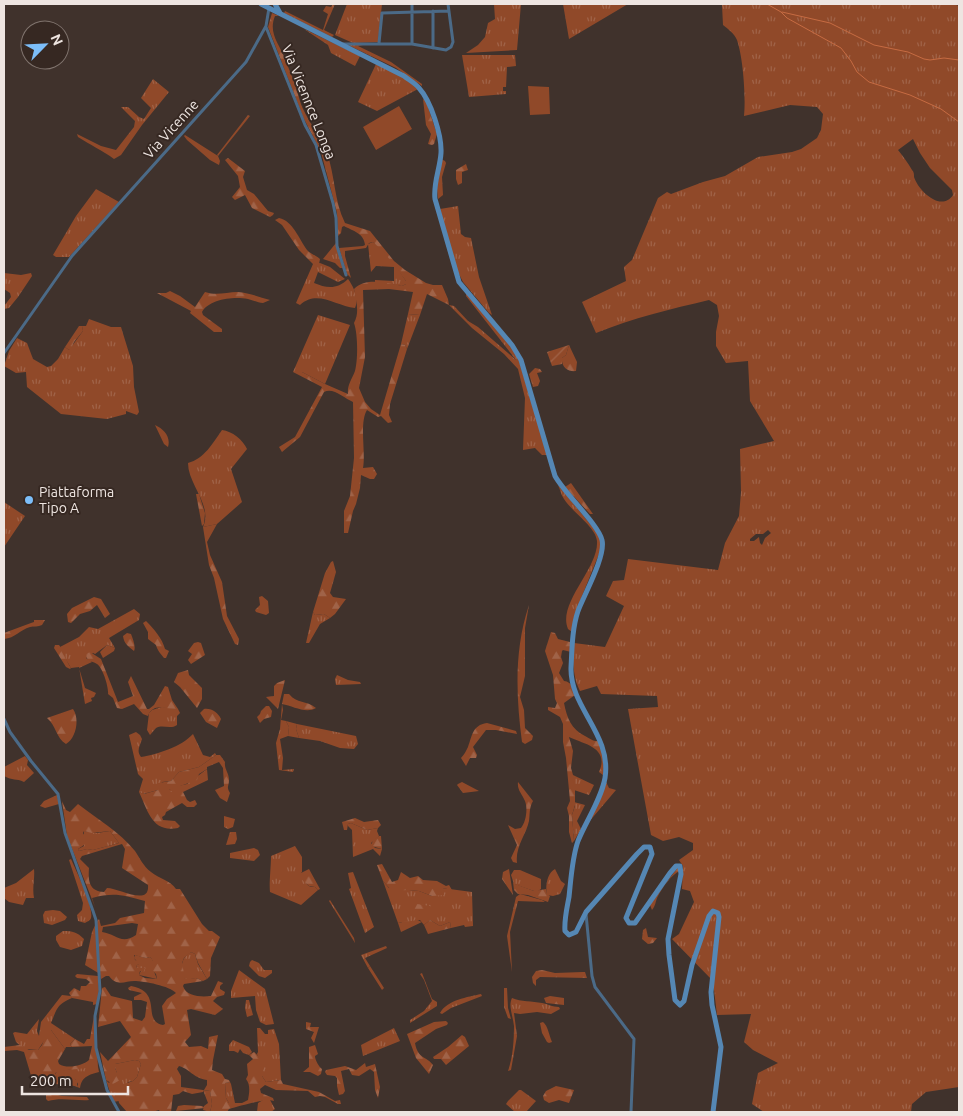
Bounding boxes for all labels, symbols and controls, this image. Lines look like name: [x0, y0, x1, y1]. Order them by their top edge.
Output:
north arrow: [20, 20, 70, 70]
text: N: [47, 32, 66, 48]
street label: Via Vicennce Longa: [279, 42, 339, 162]
street label: Via Vicenne: [140, 96, 202, 162]
place label: Piattaforma Tipo A: [39, 484, 114, 516]
marker: Piattaforma Tipo A: [23, 494, 35, 506]
scale bar: [22, 1064, 129, 1096]
text: 200 m: [30, 1072, 72, 1089]

